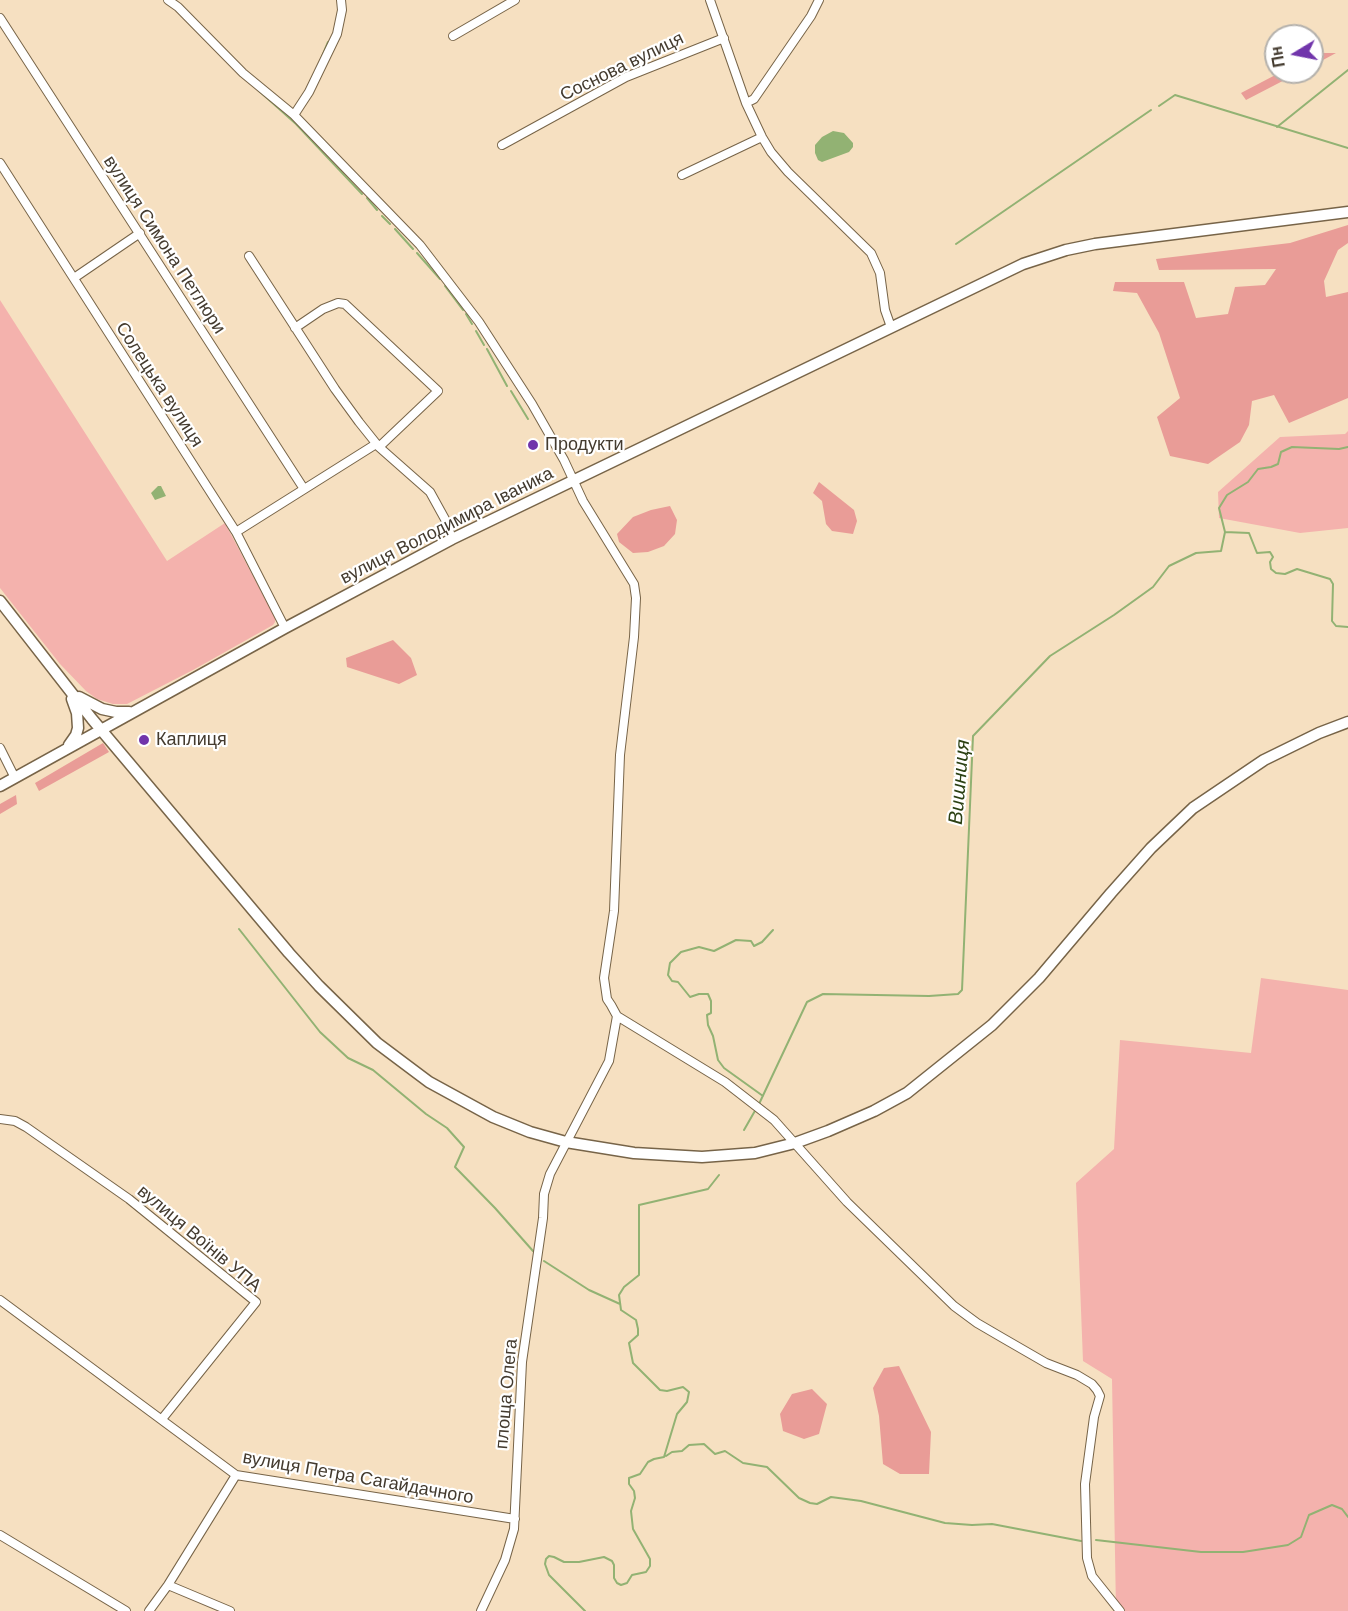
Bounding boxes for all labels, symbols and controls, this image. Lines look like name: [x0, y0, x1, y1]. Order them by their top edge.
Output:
north arrow: [1264, 24, 1324, 84]
street label: Соснова вулиця: [557, 28, 687, 106]
text: Пн: [1268, 45, 1288, 69]
street label: вулиця Симона Петлюри: [98, 152, 230, 338]
street label: Солецька вулиця: [111, 319, 207, 451]
place label: Продукти: [545, 434, 623, 456]
marker: Продукти: [526, 438, 540, 452]
street label: вулиця Володимира Іваника: [337, 463, 557, 589]
place label: Каплиця: [156, 729, 227, 751]
marker: Каплиця: [137, 733, 151, 747]
water label: Вишниця: [944, 738, 976, 826]
street label: вулиця Воїнів УПА: [133, 1181, 265, 1297]
street label: площа Олега: [491, 1338, 523, 1450]
street label: вулиця Петра Сагайдачного: [241, 1447, 475, 1509]

